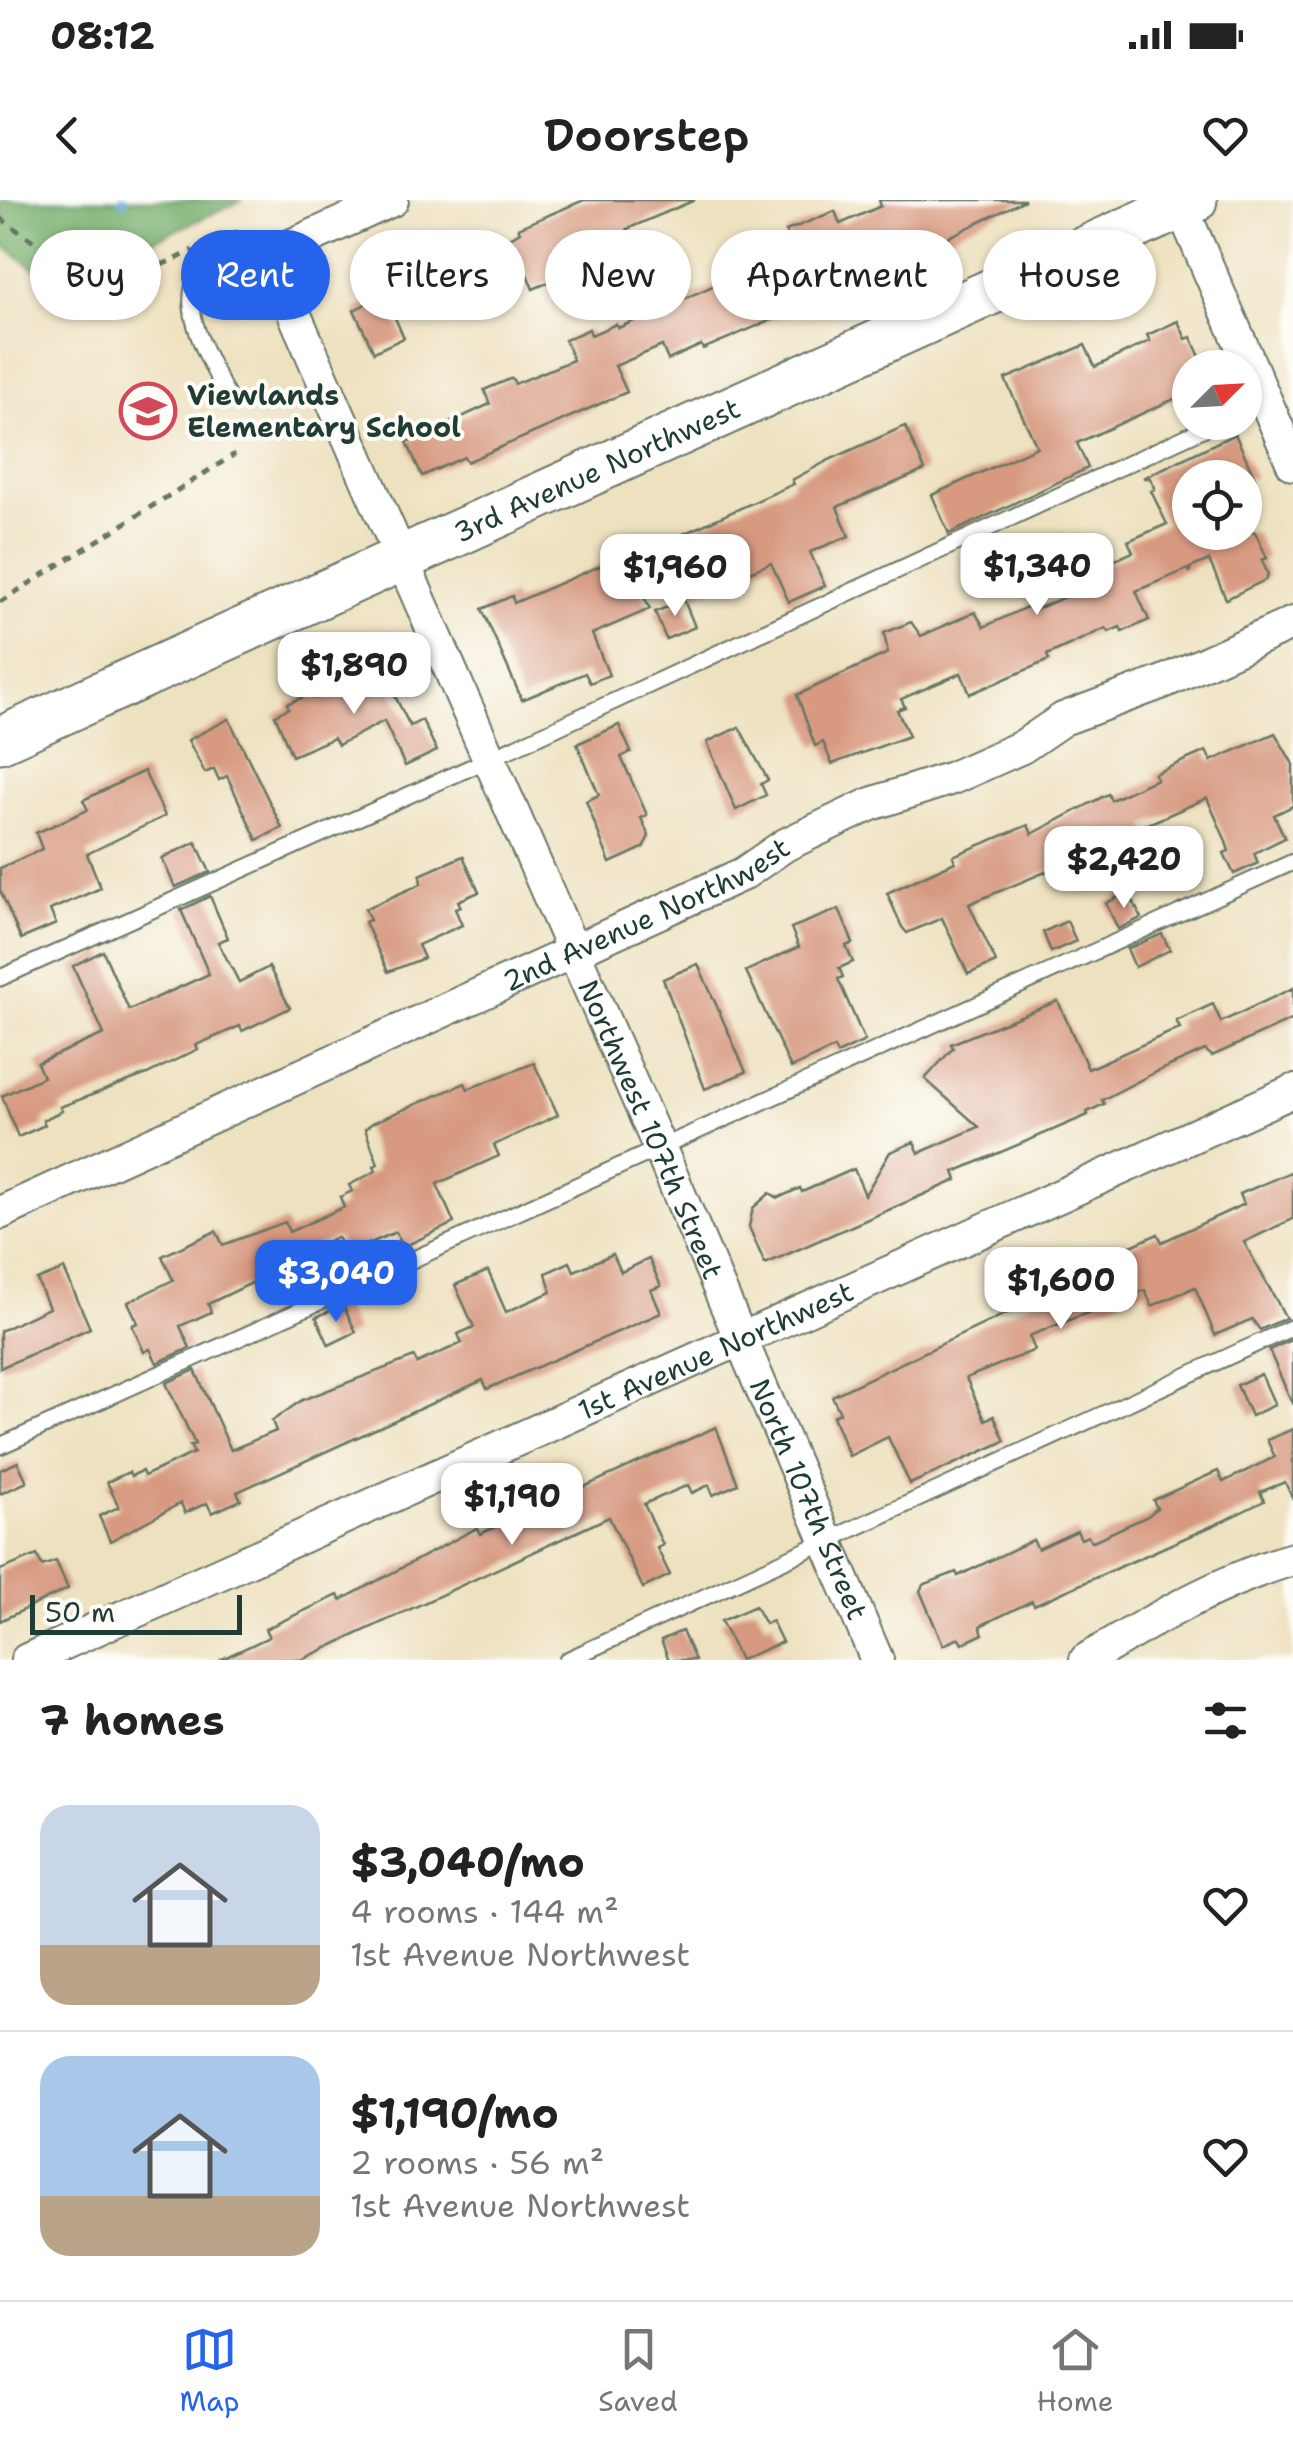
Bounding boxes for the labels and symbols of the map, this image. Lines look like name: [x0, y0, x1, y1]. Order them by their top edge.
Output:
north arrow: [1172, 350, 1262, 440]
place label: Viewlands Elementary School: [187, 376, 461, 446]
school or university icon: Viewlands Elementary School: [118, 381, 178, 441]
street label: 3rd Avenue Northwest: [448, 389, 746, 551]
pin: $1,340: [956, 533, 1118, 618]
pin: $1,960: [594, 534, 756, 619]
pin: $1,890: [273, 632, 435, 717]
pin: $2,420: [1043, 826, 1205, 911]
street label: 2nd Avenue Northwest: [497, 828, 797, 1000]
street label: Northwest 107th Street: [569, 974, 732, 1285]
pin: $3,040: [255, 1240, 417, 1325]
pin: $1,600: [980, 1247, 1142, 1332]
street label: 1st Avenue Northwest: [572, 1272, 859, 1429]
street label: North 107th Street: [741, 1373, 877, 1625]
pin: $1,190: [431, 1463, 593, 1548]
scale bar: [30, 1590, 242, 1634]

